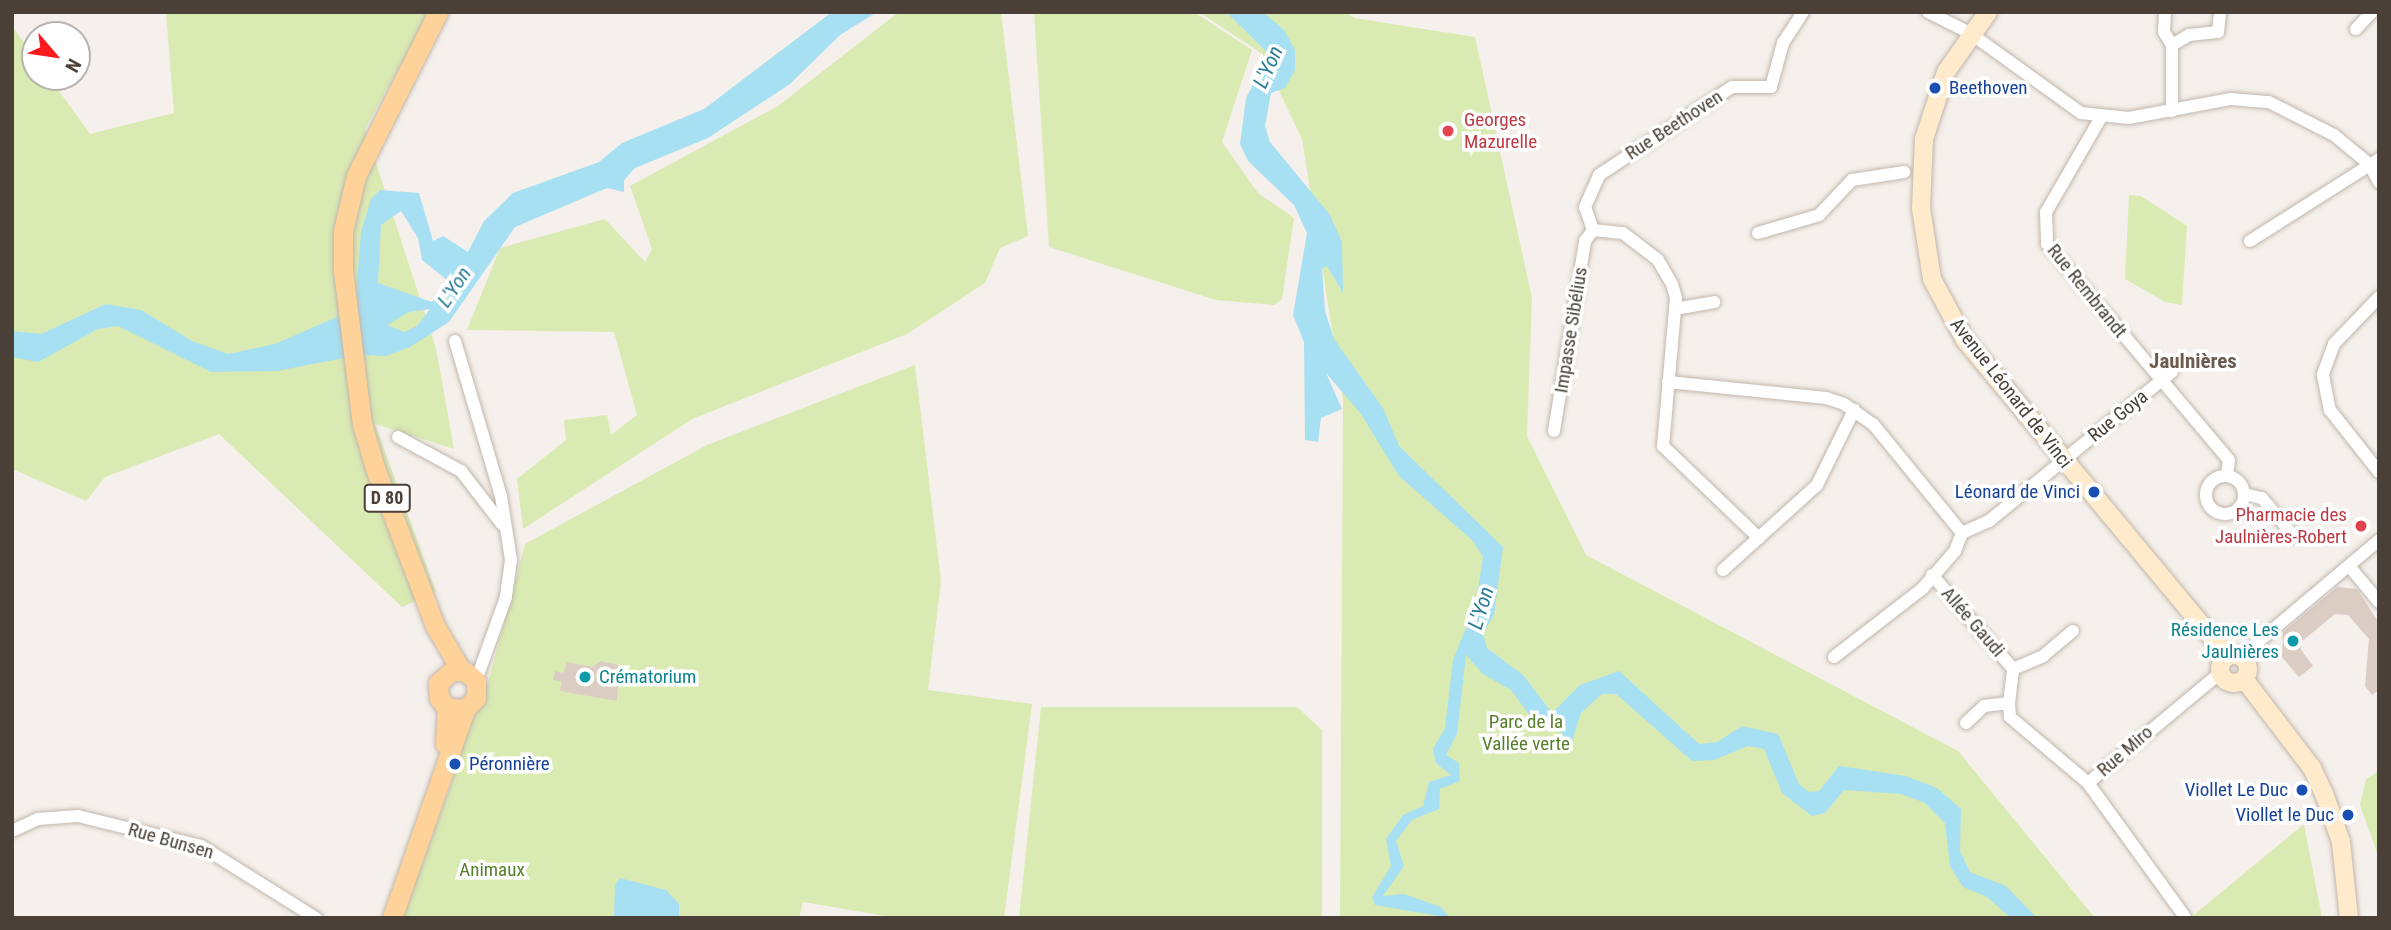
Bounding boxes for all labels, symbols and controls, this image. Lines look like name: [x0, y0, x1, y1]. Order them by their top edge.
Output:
north arrow: [21, 21, 91, 91]
water label: L'Yon: [1248, 42, 1288, 92]
text: N: [60, 55, 86, 76]
place label: Beethoven: [1949, 77, 2027, 99]
marker: Beethoven: [1927, 80, 1943, 96]
street label: Rue Beethoven: [1621, 85, 1727, 165]
place label: Georges Mazurelle: [1464, 109, 1537, 153]
marker: Georges Mazurelle: [1438, 121, 1458, 141]
street label: Rue Rembrandt: [2042, 240, 2132, 342]
water label: L'Yon: [431, 262, 477, 312]
street label: Impasse Sibélius: [1550, 265, 1592, 395]
street label: Avenue Léonard de Vinci: [1945, 313, 2077, 473]
district label: Jaulnières: [2149, 348, 2237, 374]
street label: Rue Goya: [2084, 385, 2152, 447]
place label: Léonard de Vinci: [1955, 481, 2080, 503]
road number: D 80: [362, 484, 412, 512]
marker: Léonard de Vinci: [2086, 484, 2102, 500]
place label: Pharmacie des Jaulnières-Robert: [2215, 504, 2347, 548]
marker: Pharmacie des Jaulnières-Robert: [2353, 518, 2369, 534]
street label: Allée Gaudi: [1936, 582, 2010, 662]
water label: L'Yon: [1463, 584, 1499, 632]
place label: Résidence Les Jaulnières: [2171, 619, 2279, 663]
marker: Résidence Les Jaulnières: [2285, 633, 2301, 649]
place label: Crématorium: [599, 666, 696, 688]
marker: Crématorium: [577, 669, 593, 685]
park label: Parc de la Vallée verte: [1482, 711, 1570, 755]
street label: Rue Miro: [2092, 721, 2158, 781]
place label: Péronnière: [469, 753, 550, 775]
marker: Péronnière: [447, 756, 463, 772]
place label: Viollet Le Duc: [2185, 779, 2288, 801]
marker: Viollet Le Duc: [2294, 782, 2310, 798]
place label: Viollet le Duc: [2235, 804, 2334, 826]
marker: Viollet le Duc: [2340, 807, 2356, 823]
street label: Rue Bunsen: [126, 818, 216, 864]
park label: Animaux: [459, 859, 525, 881]

